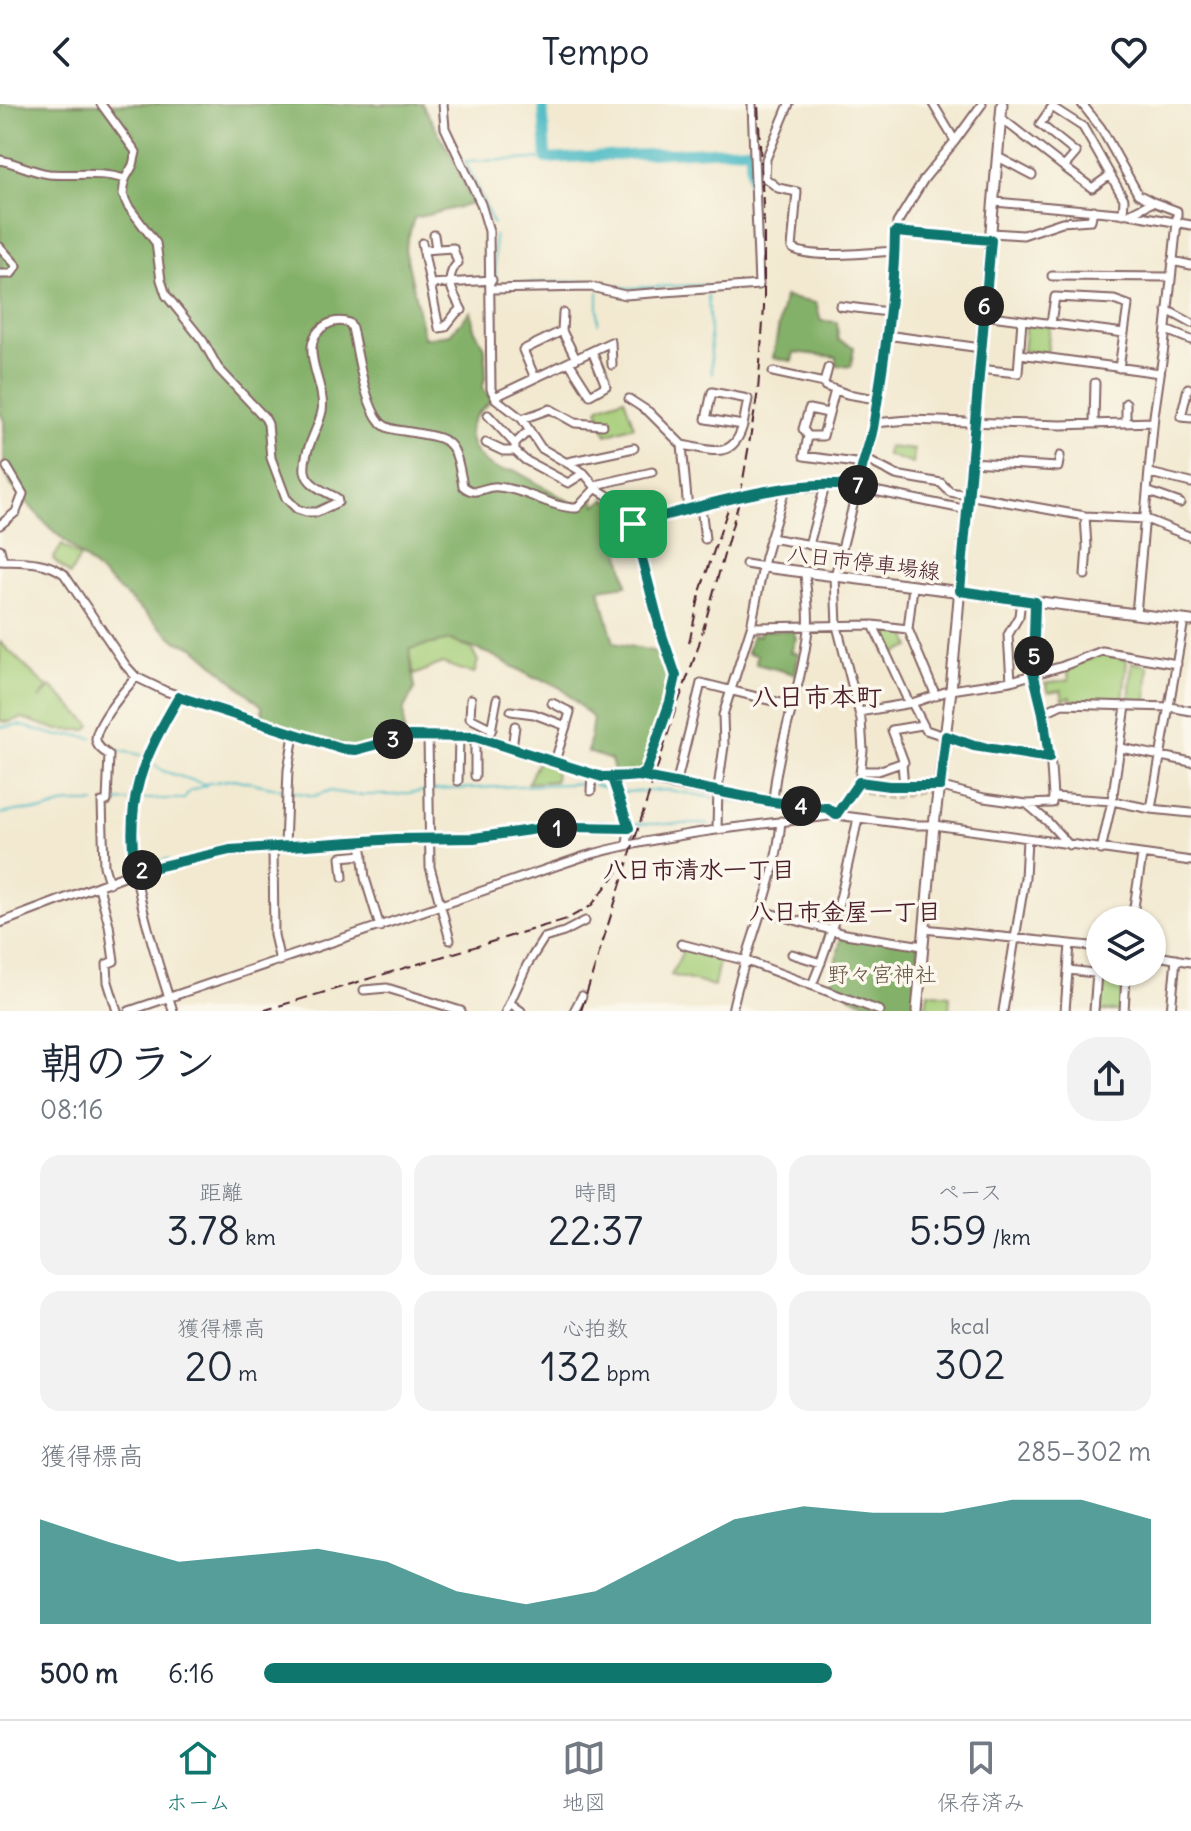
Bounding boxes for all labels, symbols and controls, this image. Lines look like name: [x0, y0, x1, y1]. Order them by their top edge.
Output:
icon: back: [40, 30, 84, 74]
text: Tempo: [541, 30, 650, 75]
icon: heart: [1107, 30, 1151, 74]
pin: 6: [964, 286, 1004, 326]
text: 6: [978, 292, 990, 320]
pin: 7: [838, 465, 878, 505]
text: 7: [853, 471, 863, 499]
pin: [599, 490, 667, 558]
icon: arrive: [611, 502, 655, 546]
street label: 八日市停車場線: [786, 539, 942, 585]
pin: 5: [1014, 636, 1054, 676]
text: 5: [1028, 642, 1040, 670]
district label: 八日市本町: [752, 680, 882, 713]
pin: 3: [373, 719, 413, 759]
text: 3: [387, 725, 399, 753]
pin: 4: [781, 786, 821, 826]
text: 4: [795, 792, 807, 820]
pin: 1: [537, 808, 577, 848]
text: 1: [553, 814, 561, 842]
pin: 2: [122, 850, 162, 890]
district label: 八日市清水一丁目: [603, 854, 795, 884]
text: 2: [136, 856, 148, 884]
district label: 八日市金屋一丁目: [749, 896, 941, 926]
map controls: [1086, 906, 1166, 986]
button: layers: [1086, 906, 1166, 986]
park label: 野々宮神社: [827, 960, 937, 988]
text: 朝のラン: [40, 1035, 216, 1090]
button: share: [1067, 1037, 1151, 1121]
text: 08:16: [40, 1093, 103, 1126]
text: 距離: [199, 1178, 243, 1206]
text: 時間: [573, 1178, 618, 1206]
text: ペース: [937, 1178, 1002, 1206]
text: 3.78: [166, 1206, 240, 1256]
text: 22:37: [548, 1206, 643, 1256]
text: 5:59: [909, 1206, 987, 1256]
text: km: [240, 1223, 276, 1251]
text: /km: [987, 1223, 1031, 1251]
text: kcal: [950, 1312, 990, 1340]
text: 獲得標高: [177, 1314, 265, 1342]
text: 心拍数: [562, 1314, 629, 1342]
text: 302: [934, 1340, 1005, 1390]
text: 20: [185, 1342, 233, 1392]
text: 132: [541, 1342, 601, 1392]
text: m: [233, 1359, 258, 1387]
text: bpm: [601, 1359, 650, 1387]
text: 285–302 m: [1017, 1435, 1151, 1468]
text: 獲得標高: [40, 1439, 144, 1472]
text: 500 m: [40, 1657, 118, 1690]
text: 6:16: [168, 1657, 214, 1690]
tab: ホーム: [166, 1736, 231, 1816]
tab: 地図: [562, 1736, 606, 1816]
tab: 保存済み: [937, 1736, 1025, 1816]

